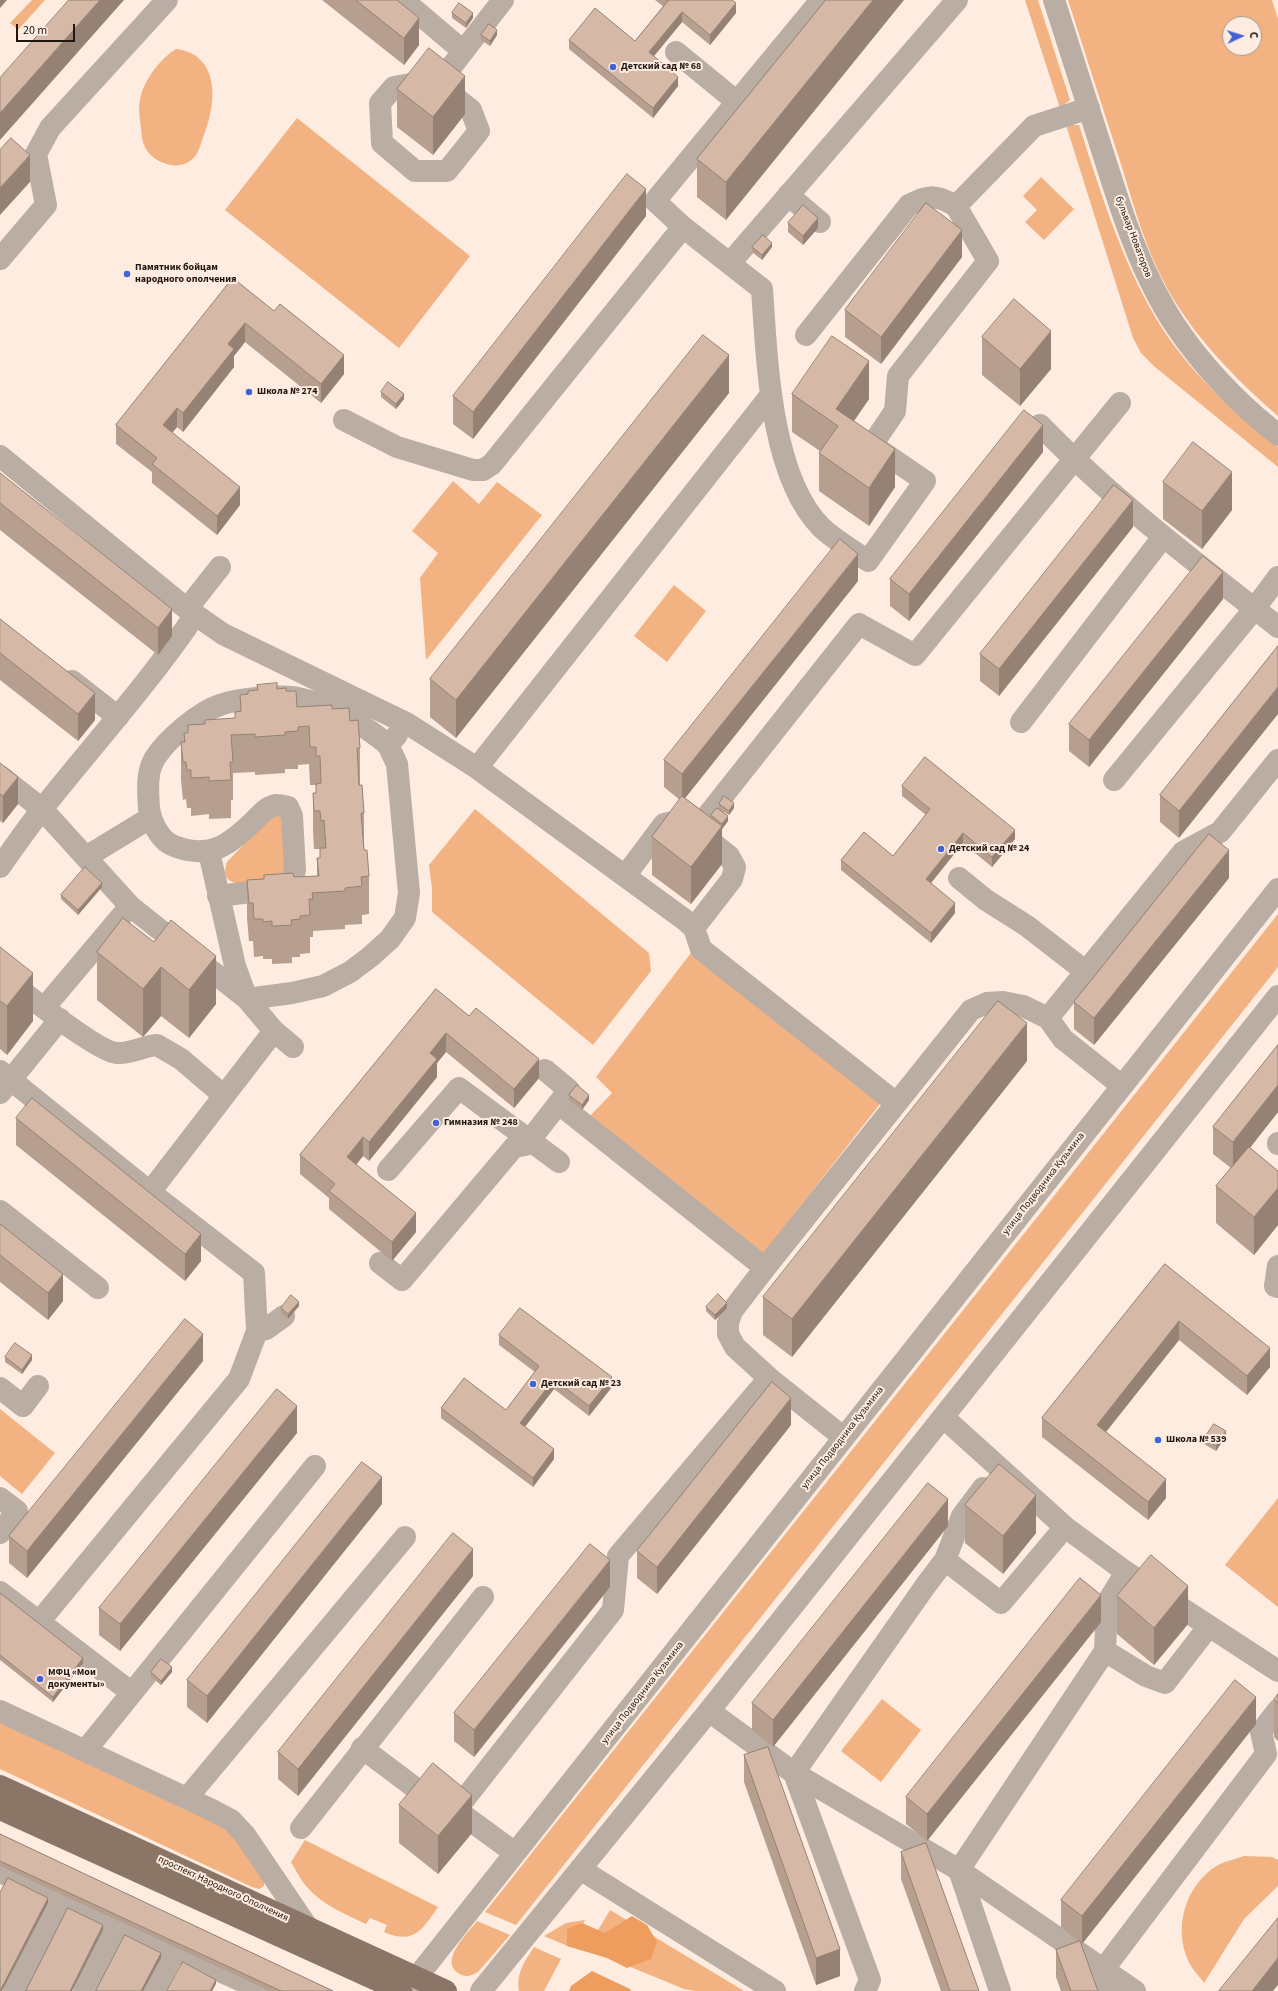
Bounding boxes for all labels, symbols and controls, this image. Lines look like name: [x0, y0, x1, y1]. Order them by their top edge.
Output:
scale bar: [18, 16, 77, 42]
north arrow: [1222, 16, 1262, 56]
text: 20 m: [23, 22, 47, 39]
text: С: [1246, 31, 1261, 39]
place label: Детский сад № 68: [621, 61, 701, 73]
marker: Детский сад № 68: [608, 62, 618, 72]
street label: бульвар Новаторов: [1112, 195, 1154, 279]
place label: Памятник бойцам народного ополчения: [135, 262, 236, 286]
marker: Памятник бойцам народного ополчения: [122, 269, 132, 279]
place label: Школа № 274: [257, 386, 317, 398]
marker: Школа № 274: [244, 387, 254, 397]
place label: Детский сад № 24: [949, 843, 1029, 855]
marker: Детский сад № 24: [936, 844, 946, 854]
place label: Гимназия № 248: [444, 1117, 518, 1129]
marker: Гимназия № 248: [431, 1118, 441, 1128]
street label: улица Подводника Кузьмина: [1000, 1130, 1088, 1238]
place label: Детский сад № 23: [541, 1378, 621, 1390]
marker: Детский сад № 23: [528, 1379, 538, 1389]
street label: улица Подводника Кузьмина: [799, 1384, 887, 1492]
place label: Школа № 539: [1166, 1434, 1226, 1446]
marker: Школа № 539: [1153, 1435, 1163, 1445]
street label: улица Подводника Кузьмина: [599, 1639, 687, 1747]
place label: МФЦ «Мои документы»: [48, 1667, 105, 1690]
marker: МФЦ «Мои документы»: [35, 1674, 45, 1684]
street label: проспект Народного Ополчения: [156, 1853, 290, 1925]

